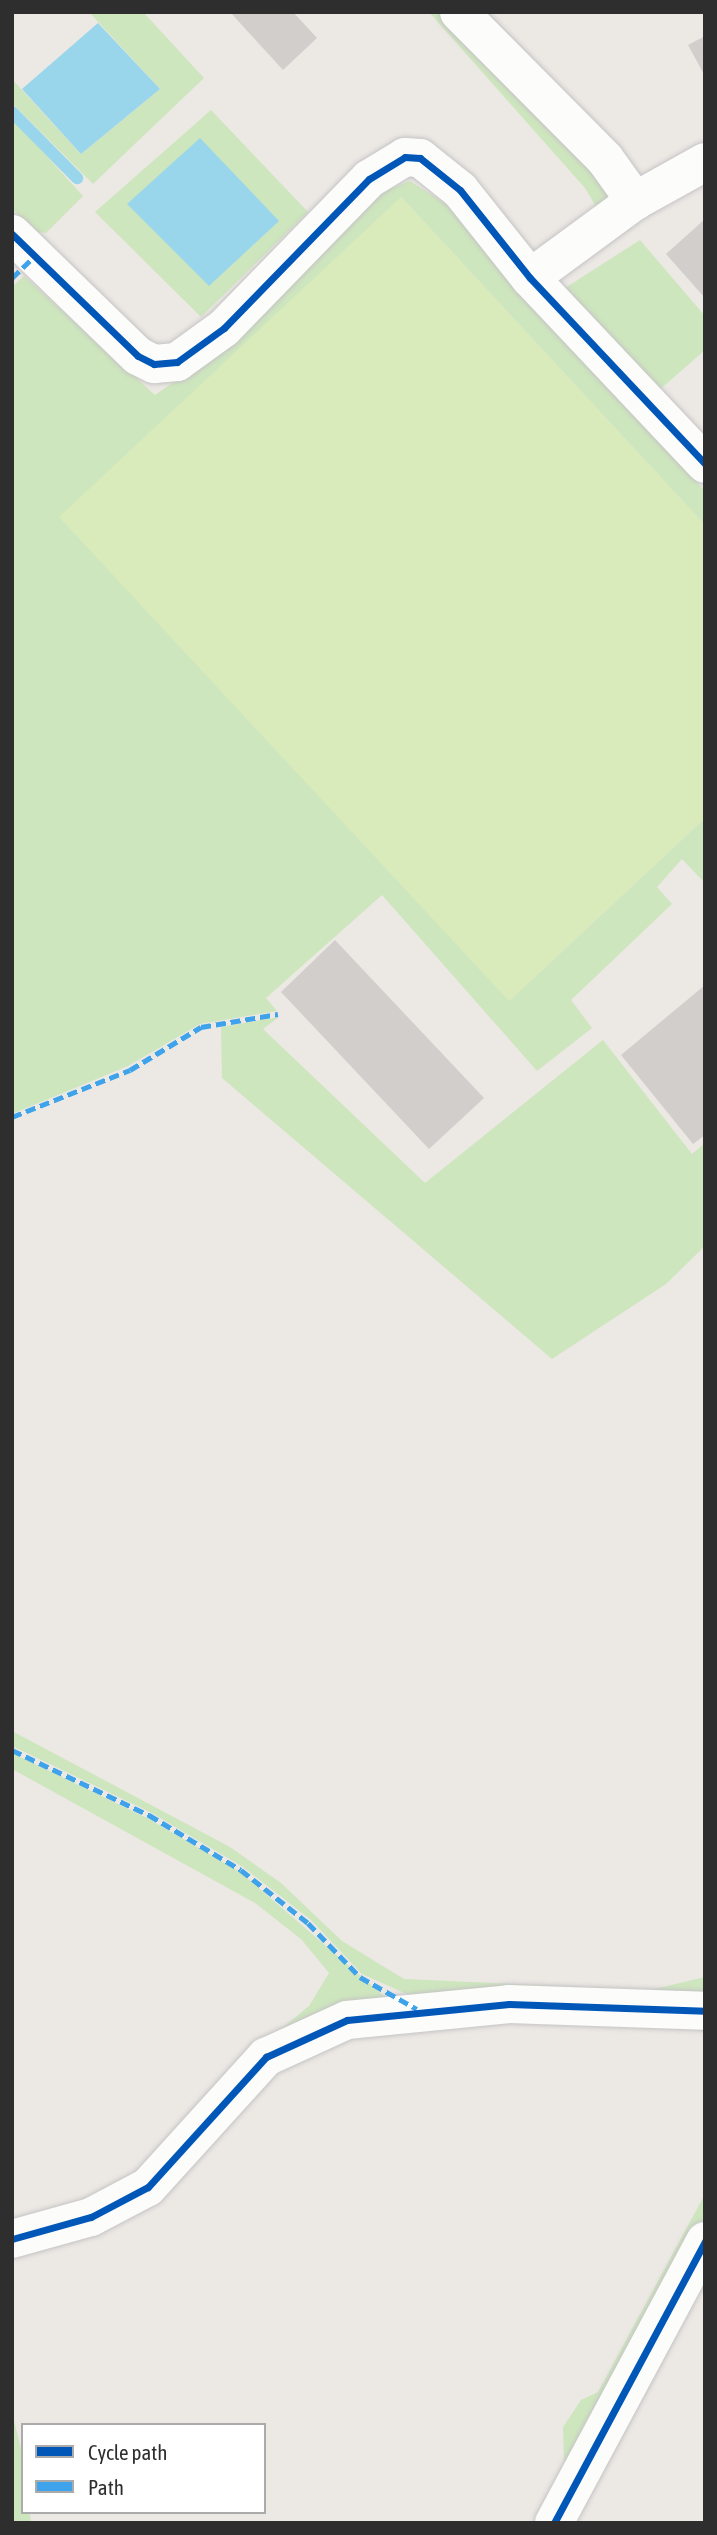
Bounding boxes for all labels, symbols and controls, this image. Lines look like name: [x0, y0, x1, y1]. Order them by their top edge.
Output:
legend: [21, 2423, 266, 2514]
text: Cycle path: [88, 2440, 167, 2464]
text: Path: [88, 2475, 124, 2499]

